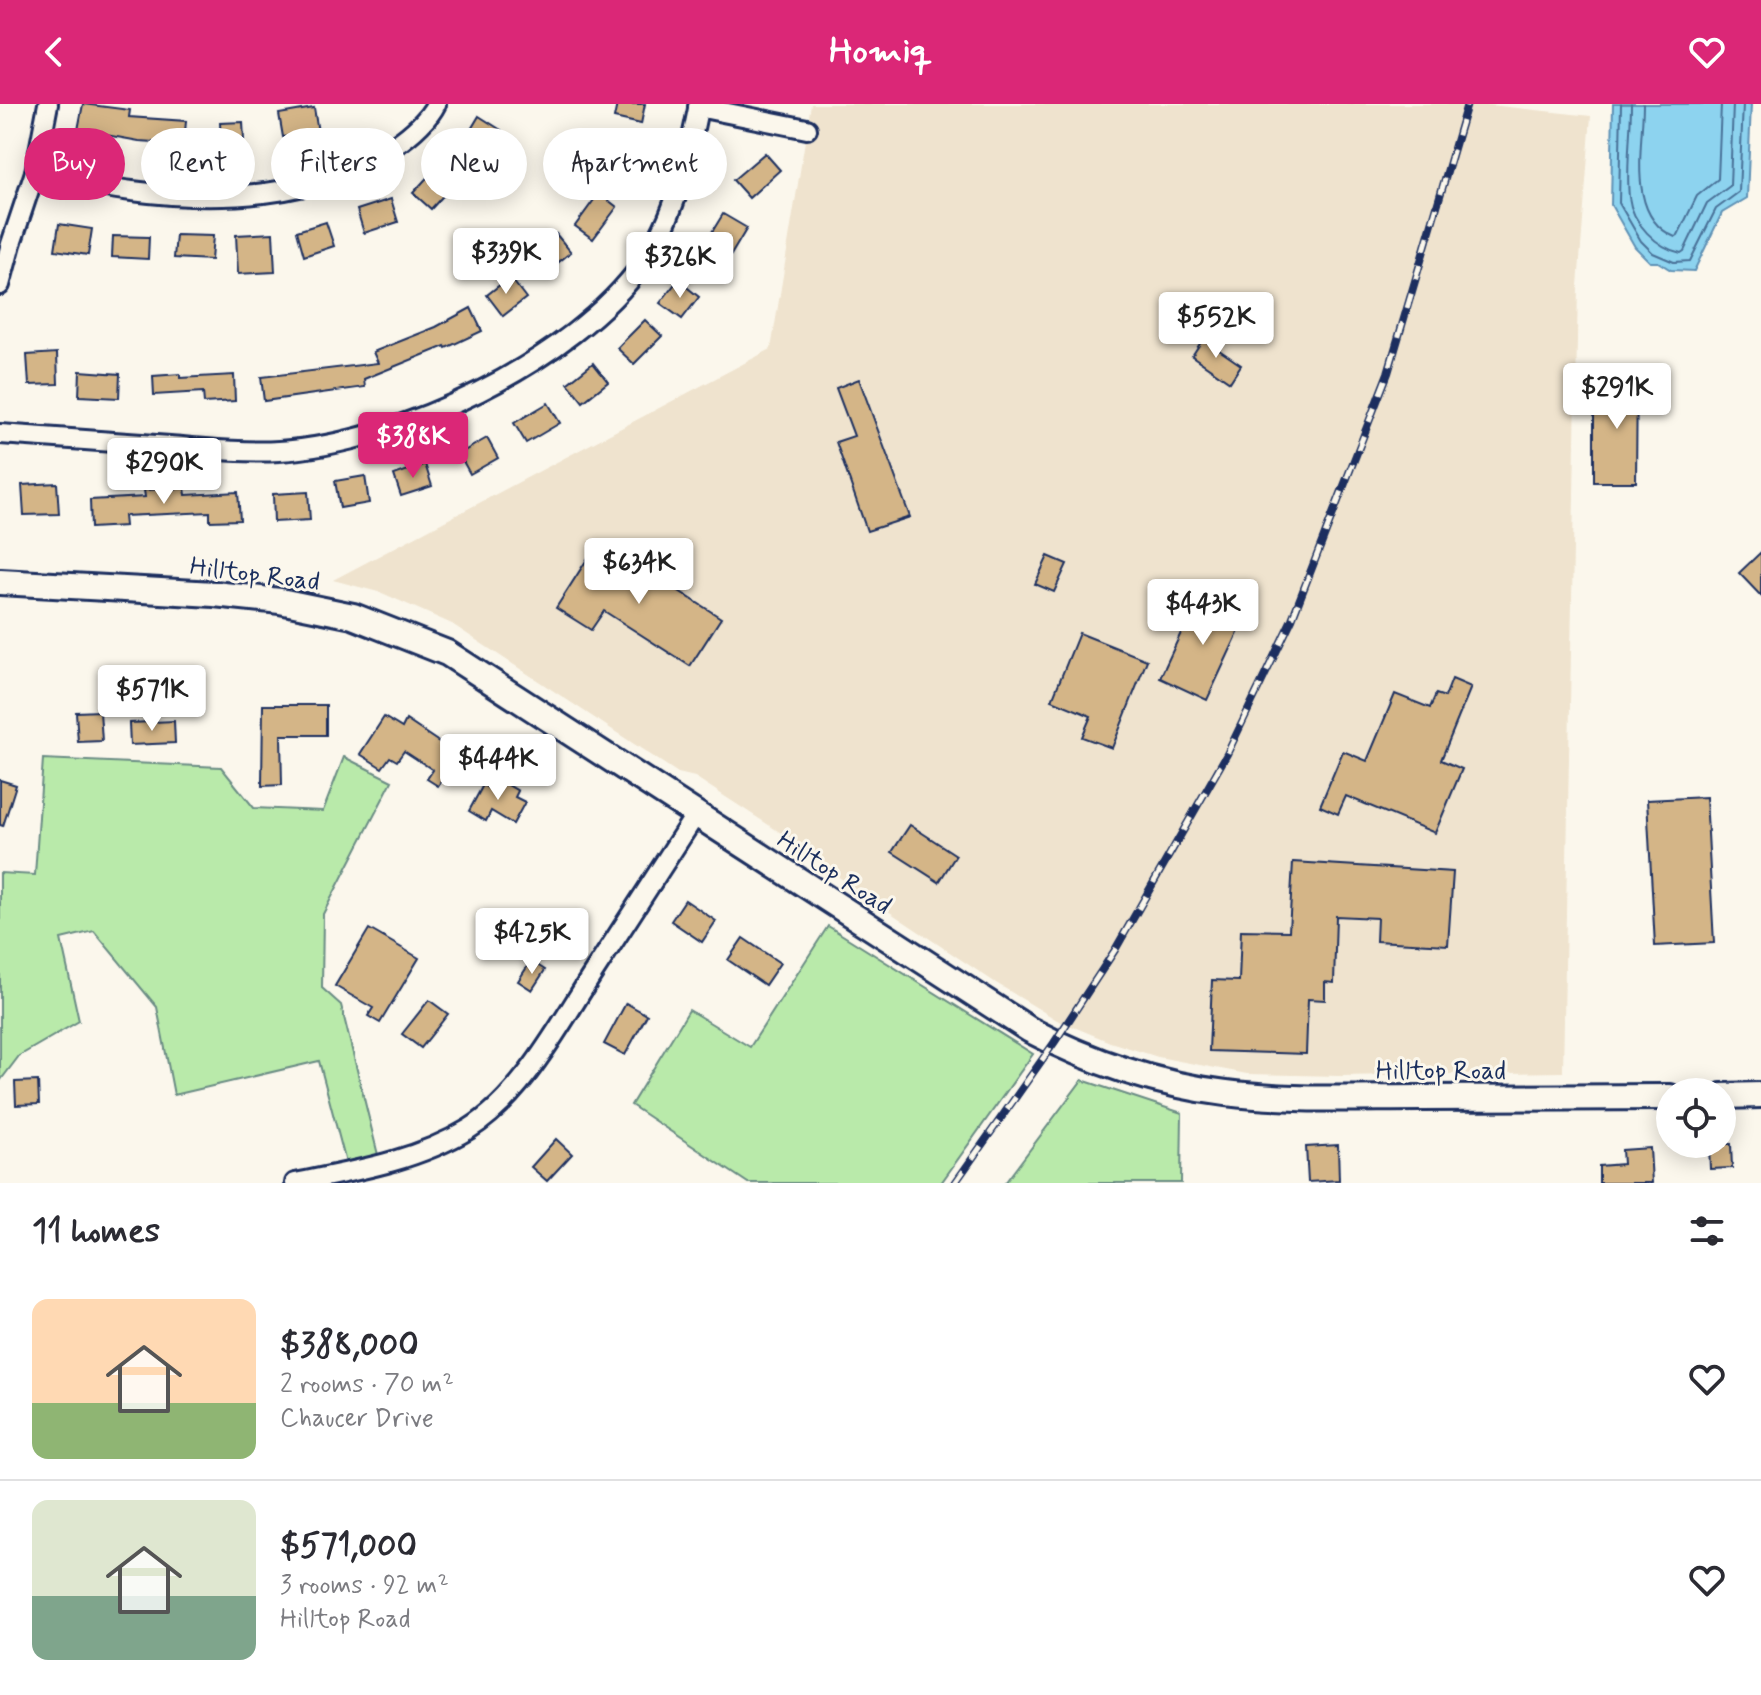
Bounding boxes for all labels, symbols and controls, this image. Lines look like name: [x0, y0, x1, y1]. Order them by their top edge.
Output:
text: Homiq: [829, 29, 932, 76]
icon: back: [32, 30, 76, 74]
icon: heart: [1685, 30, 1729, 74]
chip: Buy: [24, 128, 125, 200]
chip: Rent: [141, 128, 255, 200]
chip: Filters: [271, 128, 405, 200]
chip: New: [421, 128, 527, 200]
chip: Apartment: [543, 128, 727, 200]
pin: $339K: [450, 228, 562, 296]
pin: $326K: [624, 232, 736, 300]
text: $339K: [471, 237, 541, 271]
text: $326K: [644, 241, 716, 275]
pin: $552K: [1160, 292, 1272, 360]
text: $552K: [1177, 301, 1255, 335]
pin: $291K: [1561, 363, 1673, 431]
text: $291K: [1581, 372, 1653, 406]
pin: $388K: [357, 412, 469, 480]
text: $388K: [376, 421, 450, 455]
pin: $290K: [108, 438, 220, 506]
text: $290K: [125, 447, 203, 481]
pin: $634K: [583, 538, 695, 606]
text: $634K: [602, 547, 676, 581]
street label: Hilltop Road: [188, 550, 322, 600]
pin: $443K: [1147, 579, 1259, 647]
text: $443K: [1165, 588, 1241, 622]
pin: $571K: [96, 665, 208, 733]
text: $571K: [116, 674, 188, 708]
pin: $444K: [442, 734, 554, 802]
text: $444K: [458, 743, 538, 777]
street label: Hilltop Road: [770, 824, 898, 923]
pin: $425K: [476, 908, 588, 976]
text: $425K: [494, 917, 570, 951]
street label: Hilltop Road: [1376, 1055, 1506, 1089]
map controls: [1656, 1078, 1736, 1158]
button: locate: [1656, 1078, 1736, 1158]
text: 11 homes: [32, 1209, 160, 1254]
icon: filters: [1685, 1209, 1729, 1253]
text: $388,000: [280, 1323, 419, 1368]
icon: home: [96, 1331, 192, 1427]
icon: heart: [1685, 1357, 1729, 1401]
text: 2 rooms · 70 m²: [280, 1368, 454, 1402]
text: Chaucer Drive: [280, 1402, 434, 1436]
text: $571,000: [280, 1524, 417, 1569]
icon: home: [96, 1532, 192, 1628]
icon: heart: [1685, 1558, 1729, 1602]
text: 3 rooms · 92 m²: [280, 1569, 449, 1603]
text: Hilltop Road: [280, 1603, 411, 1637]

